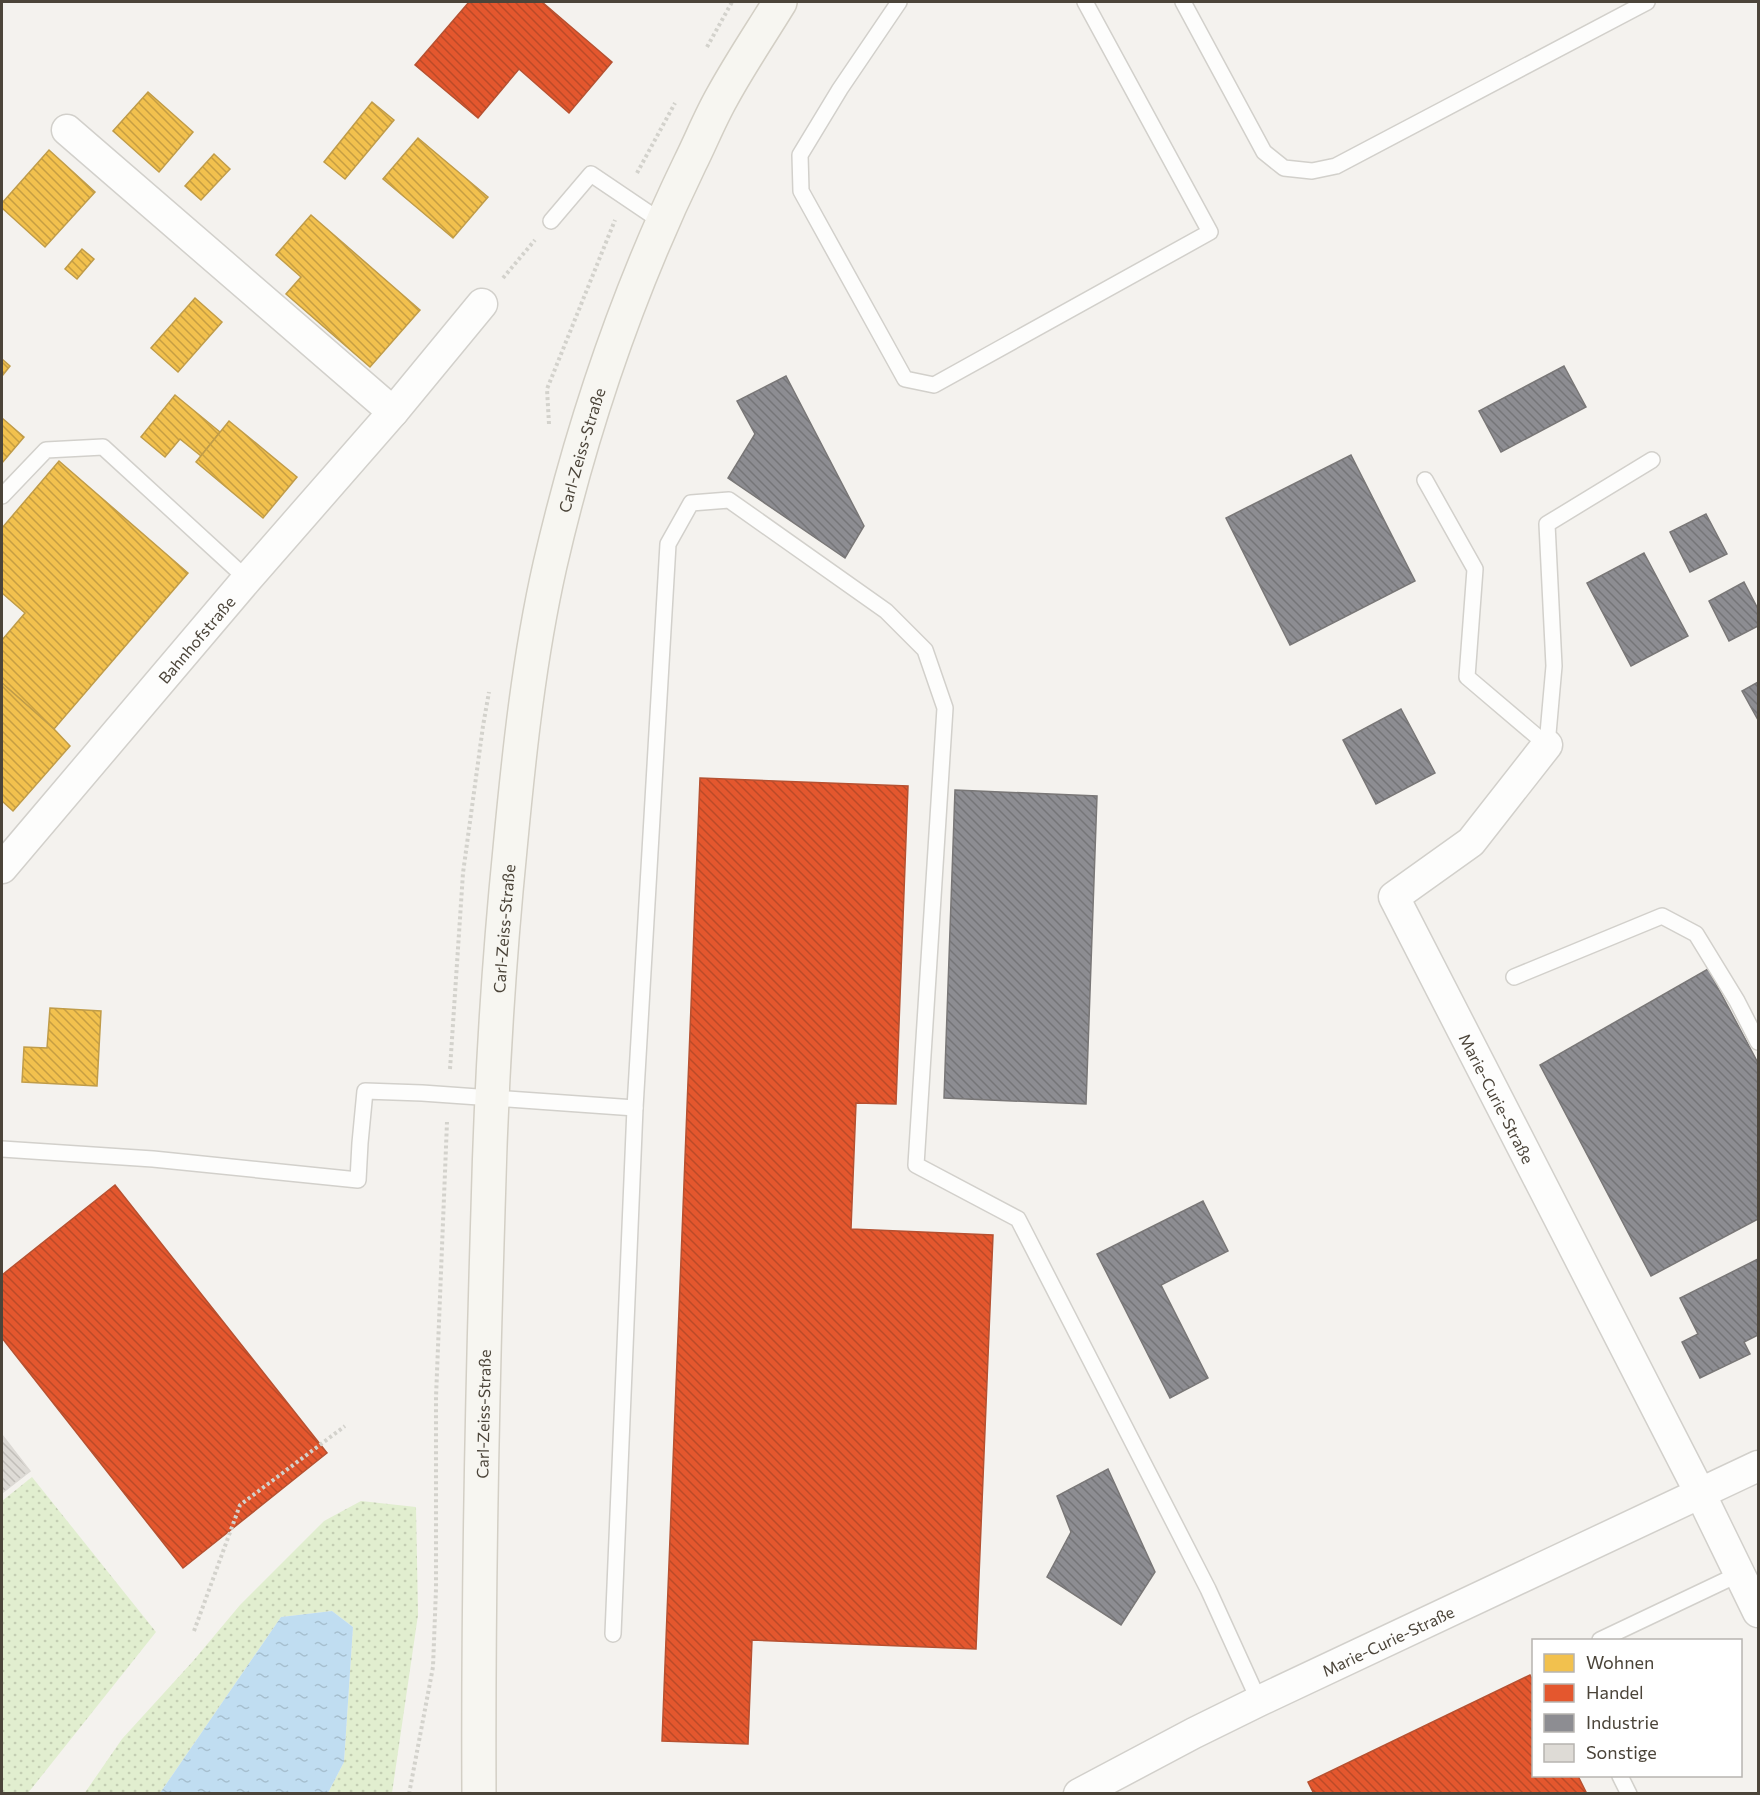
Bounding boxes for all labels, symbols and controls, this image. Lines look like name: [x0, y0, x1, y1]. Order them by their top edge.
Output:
street label: Carl-Zeiss-Straße: [554, 385, 608, 514]
street label: Bahnhofstraße: [154, 592, 238, 687]
street label: Carl-Zeiss-Straße: [488, 863, 518, 994]
street label: Marie-Curie-Straße: [1456, 1030, 1539, 1166]
street label: Carl-Zeiss-Straße: [472, 1349, 494, 1479]
street label: Marie-Curie-Straße: [1319, 1601, 1457, 1680]
legend: [1532, 1639, 1742, 1777]
text: Wohnen: [1586, 1651, 1654, 1673]
text: Handel: [1586, 1681, 1644, 1703]
text: Industrie: [1586, 1711, 1659, 1733]
text: Sonstige: [1586, 1741, 1657, 1763]

